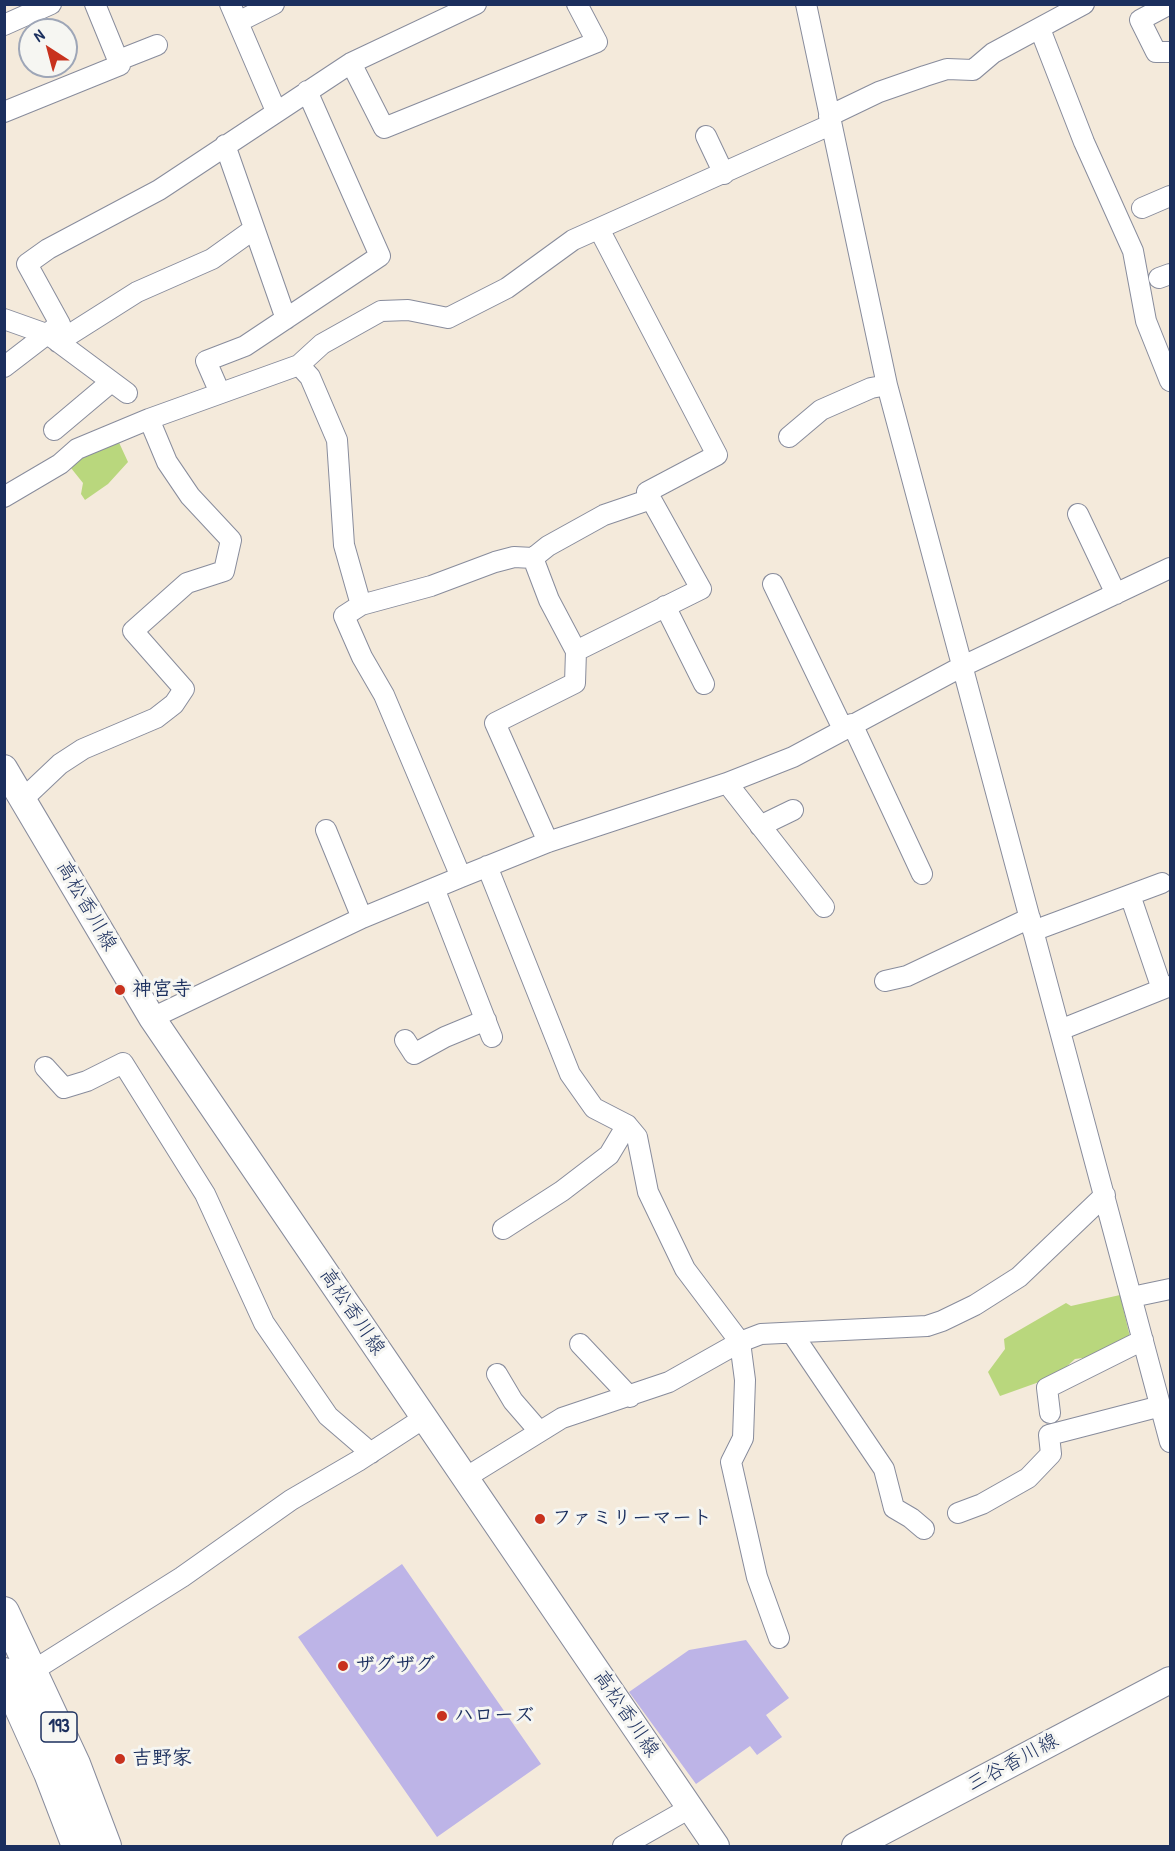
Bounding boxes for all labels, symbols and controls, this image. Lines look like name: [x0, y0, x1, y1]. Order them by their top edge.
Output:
north arrow: [18, 18, 78, 78]
text: N: [29, 24, 48, 46]
street label: 高松香川線: [51, 857, 121, 955]
place label: 神宮寺: [132, 978, 192, 1002]
marker: 神宮寺: [113, 983, 127, 997]
street label: 高松香川線: [314, 1264, 390, 1360]
place label: ファミリーマート: [552, 1507, 712, 1531]
marker: ファミリーマート: [533, 1512, 547, 1526]
place label: ザグザグ: [355, 1654, 435, 1678]
marker: ザグザグ: [336, 1659, 350, 1673]
street label: 高松香川線: [588, 1666, 664, 1762]
place label: ハローズ: [454, 1704, 534, 1728]
marker: ハローズ: [435, 1709, 449, 1723]
road number: 193: [41, 1712, 77, 1742]
street label: 三谷香川線: [963, 1729, 1063, 1797]
place label: 吉野家: [132, 1747, 192, 1771]
marker: 吉野家: [113, 1752, 127, 1766]

